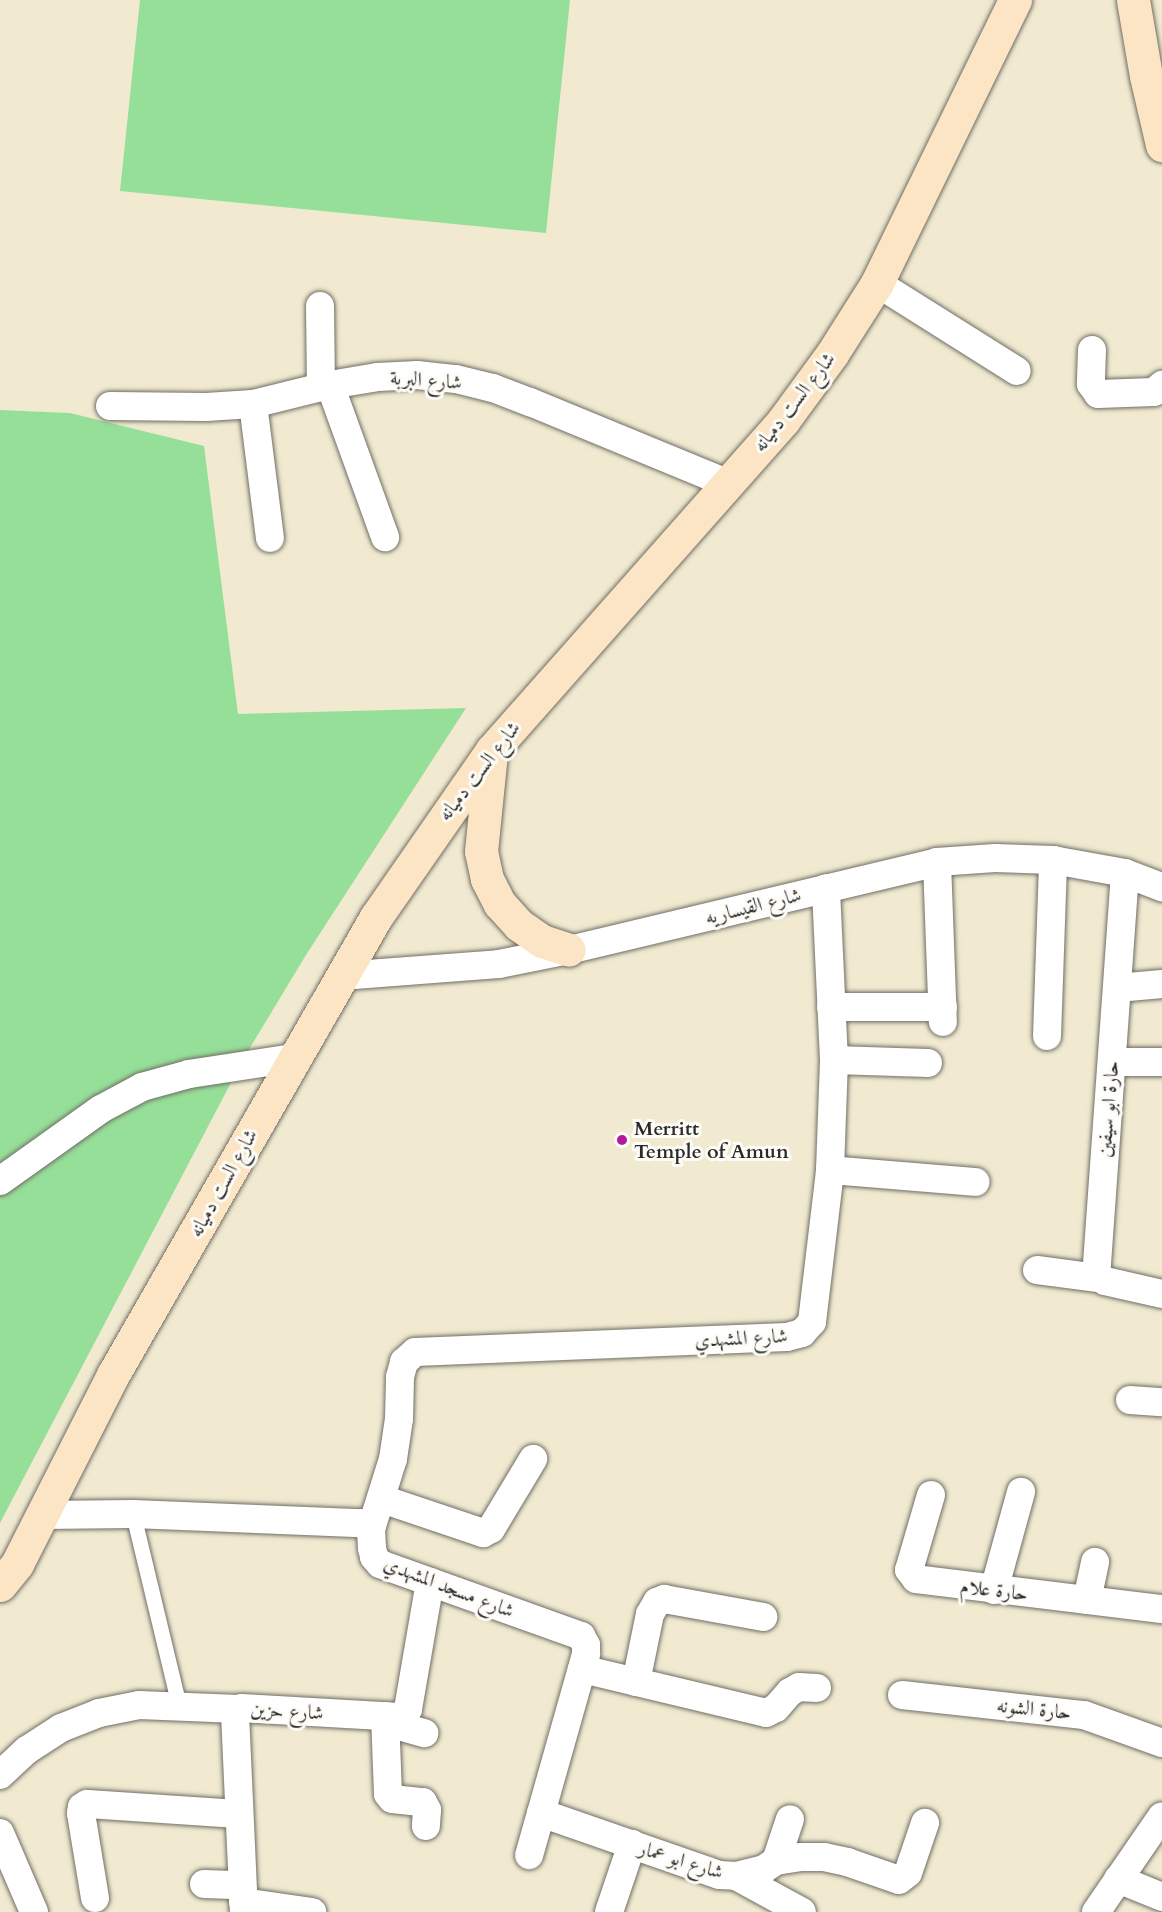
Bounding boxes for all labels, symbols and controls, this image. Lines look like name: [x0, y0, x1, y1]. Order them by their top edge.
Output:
street label: شارع الست دميانه: [748, 347, 840, 457]
street label: شارع البربة: [389, 366, 463, 394]
street label: شارع الست دميانه: [433, 716, 525, 826]
street label: شارع القيساريه: [702, 882, 804, 930]
street label: حارة ابو سيفين: [1092, 1060, 1124, 1158]
place label: Merritt Temple of Amun: [634, 1116, 789, 1163]
street label: شارع الست دميانه: [183, 1125, 263, 1241]
marker: Merritt Temple of Amun: [615, 1133, 629, 1147]
street label: شارع المشهدي: [694, 1324, 788, 1352]
street label: شارع مسجد المشهدي: [380, 1551, 518, 1623]
street label: حارة علام: [959, 1574, 1029, 1606]
street label: حارة الشونه: [995, 1693, 1073, 1725]
street label: شارع حزين: [250, 1697, 324, 1725]
street label: شارع ابو عمار: [636, 1836, 726, 1884]

